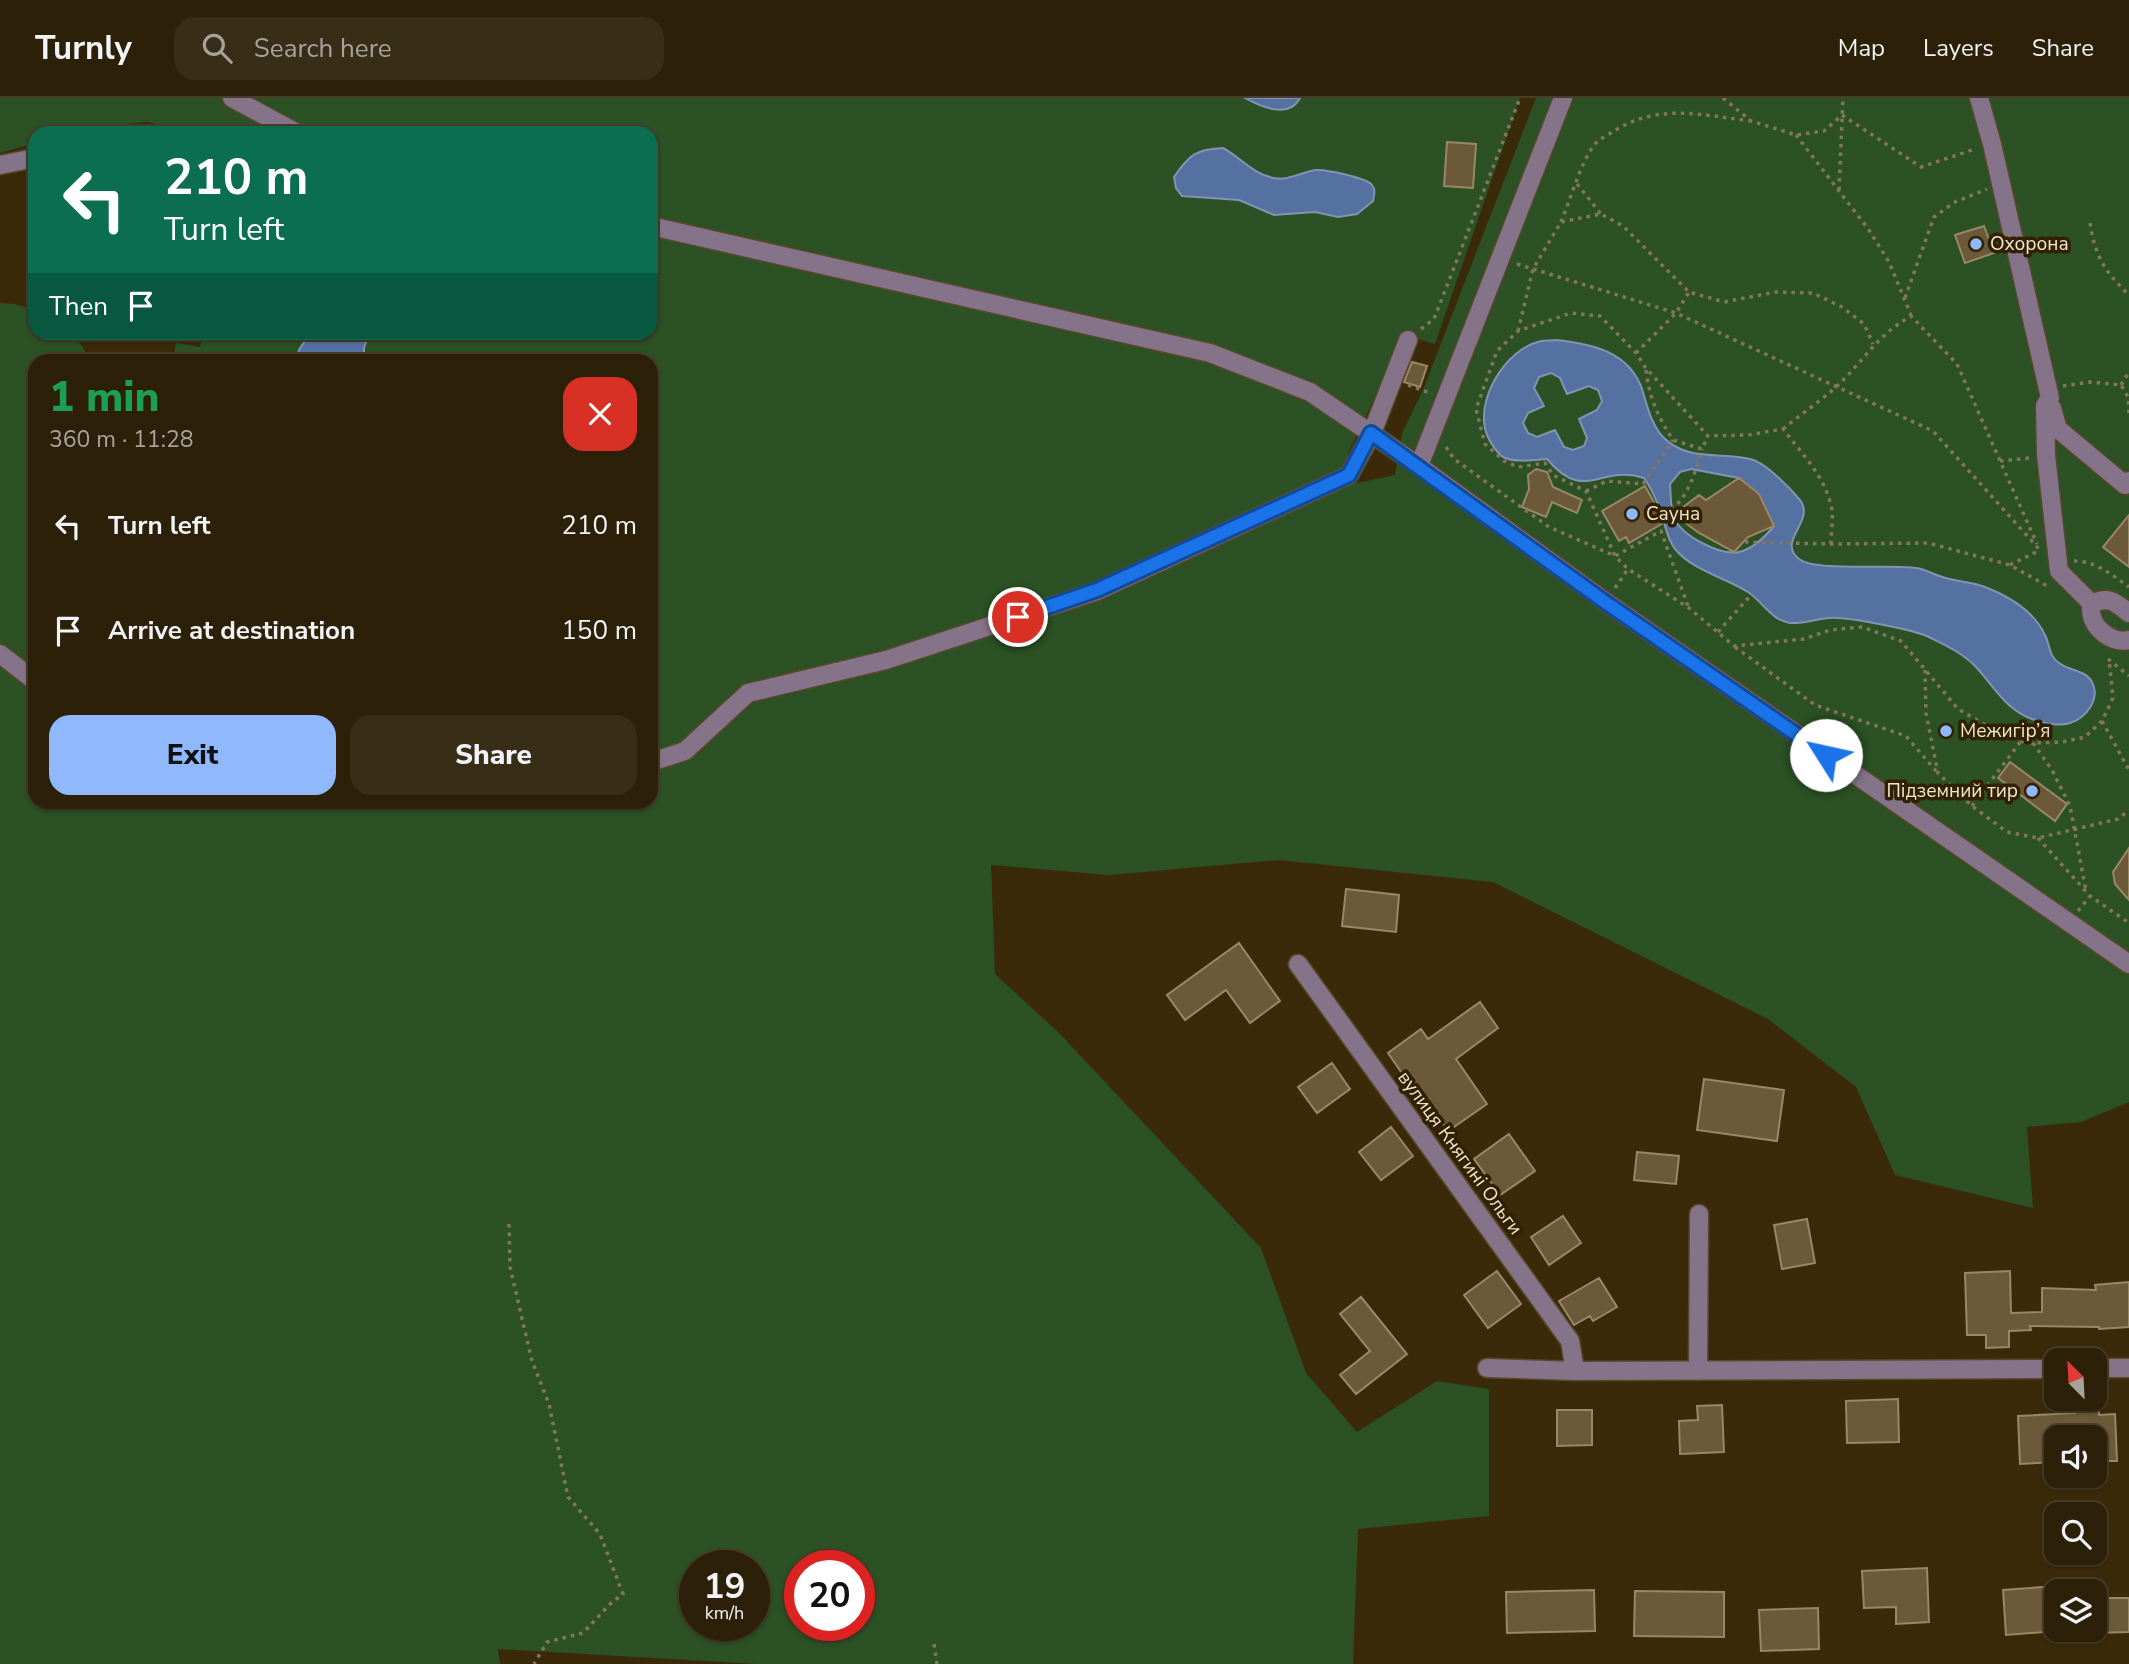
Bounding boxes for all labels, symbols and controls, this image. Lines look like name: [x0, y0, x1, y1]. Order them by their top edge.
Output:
search box: [174, 17, 664, 80]
text: Turnly: [35, 26, 132, 71]
icon: search: [198, 29, 236, 67]
text: Search here: [254, 31, 392, 66]
text: Map: [1838, 32, 1885, 64]
text: Layers: [1923, 32, 1994, 64]
text: Share: [2032, 32, 2094, 64]
text: 210 m: [164, 144, 308, 211]
icon: left: [49, 154, 140, 245]
text: Turn left: [164, 208, 284, 251]
place label: Охорона: [1990, 231, 2069, 257]
marker: Охорона: [1968, 236, 1984, 252]
icon: arrive: [122, 287, 160, 325]
text: Then: [49, 289, 108, 324]
text: 1 min: [49, 369, 159, 426]
button: close: [563, 377, 637, 451]
text: 360 m · 11:28: [49, 424, 194, 455]
place label: Сауна: [1646, 501, 1700, 527]
marker: Сауна: [1624, 506, 1640, 522]
icon: left: [49, 507, 87, 545]
text: Turn left: [108, 508, 211, 543]
text: 210 m: [561, 508, 637, 543]
pin: [988, 587, 1048, 647]
icon: arrive: [999, 598, 1037, 636]
icon: arrive: [49, 612, 87, 650]
text: Arrive at destination: [108, 613, 355, 648]
text: 150 m: [561, 613, 637, 648]
button: Exit: [49, 715, 336, 795]
button: Share: [350, 715, 637, 795]
position arrow: [1789, 718, 1863, 792]
place label: Межигір’я: [1960, 718, 2051, 744]
marker: Межигір’я: [1938, 723, 1954, 739]
place label: Підземний тир: [1887, 778, 2018, 804]
marker: Підземний тир: [2024, 783, 2040, 799]
street label: вулиця Княгині Ольги: [1392, 1066, 1528, 1240]
north arrow: [2044, 1348, 2107, 1410]
map controls: [2044, 1348, 2107, 1642]
button: sound: [2044, 1425, 2107, 1488]
button: search: [2044, 1502, 2107, 1565]
speed limit sign: 20: [784, 1550, 875, 1641]
text: 19: [703, 1563, 746, 1610]
button: layers: [2044, 1579, 2107, 1642]
text: km/h: [705, 1601, 744, 1625]

